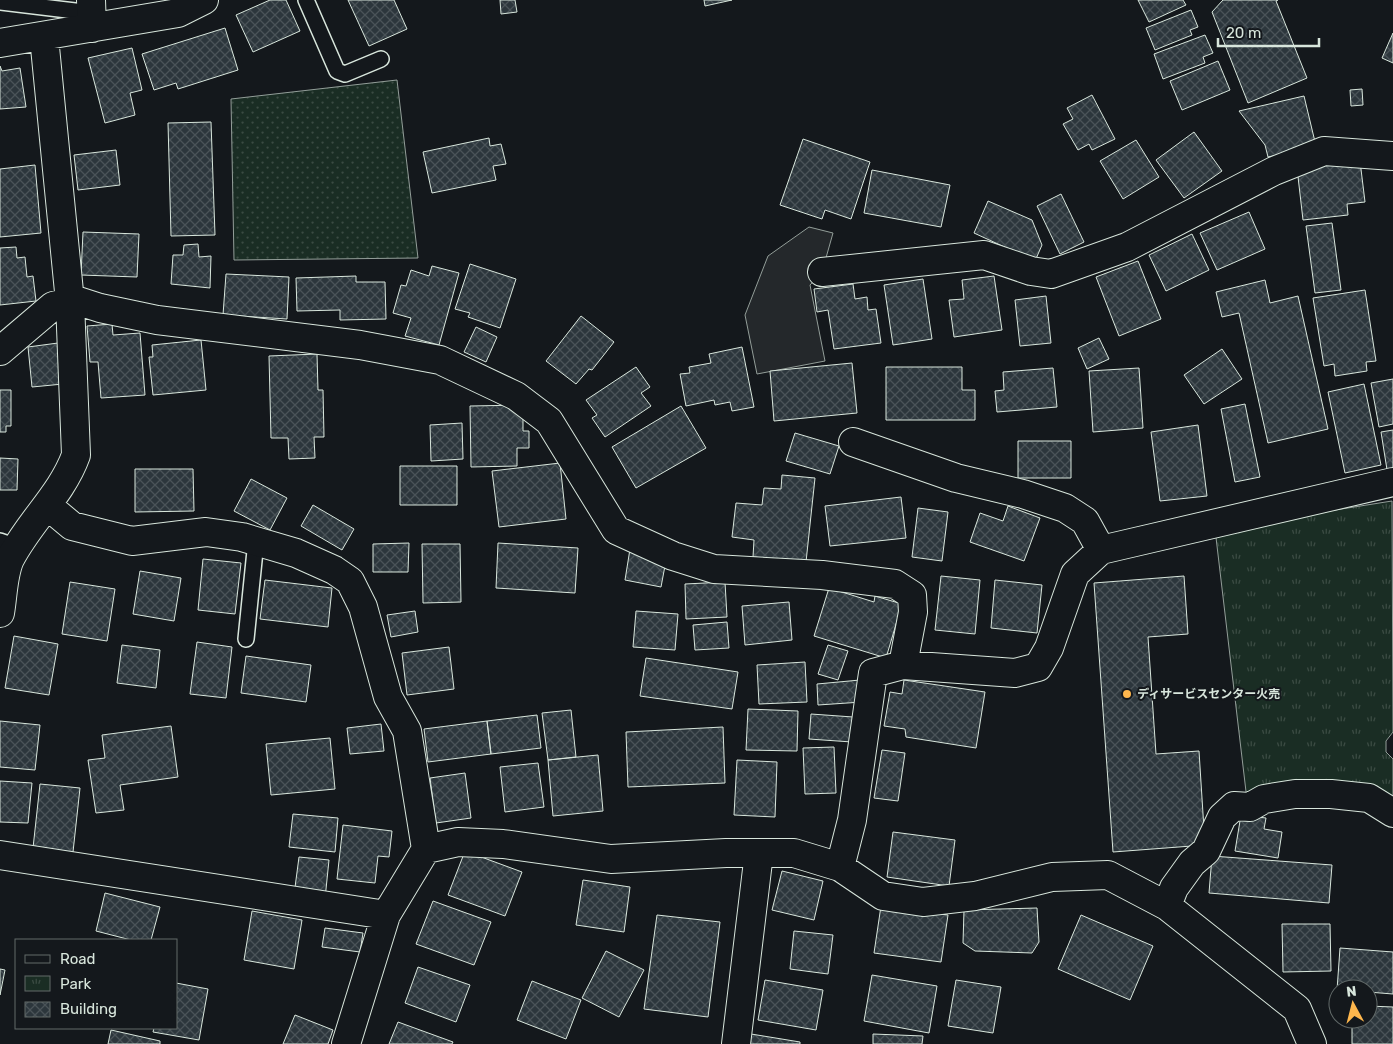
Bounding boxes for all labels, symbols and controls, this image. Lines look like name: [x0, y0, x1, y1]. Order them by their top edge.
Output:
scale bar: [1218, 15, 1319, 47]
text: 20 m: [1226, 24, 1261, 42]
place label: ディサービスセンター火売: [1137, 687, 1280, 701]
marker: ディサービスセンター火売: [1121, 688, 1133, 700]
legend: [15, 939, 178, 1029]
text: Road: [60, 950, 96, 968]
text: Park: [60, 975, 91, 993]
north arrow: [1328, 979, 1378, 1029]
text: N: [1345, 983, 1358, 1001]
text: Building: [60, 1000, 117, 1018]

